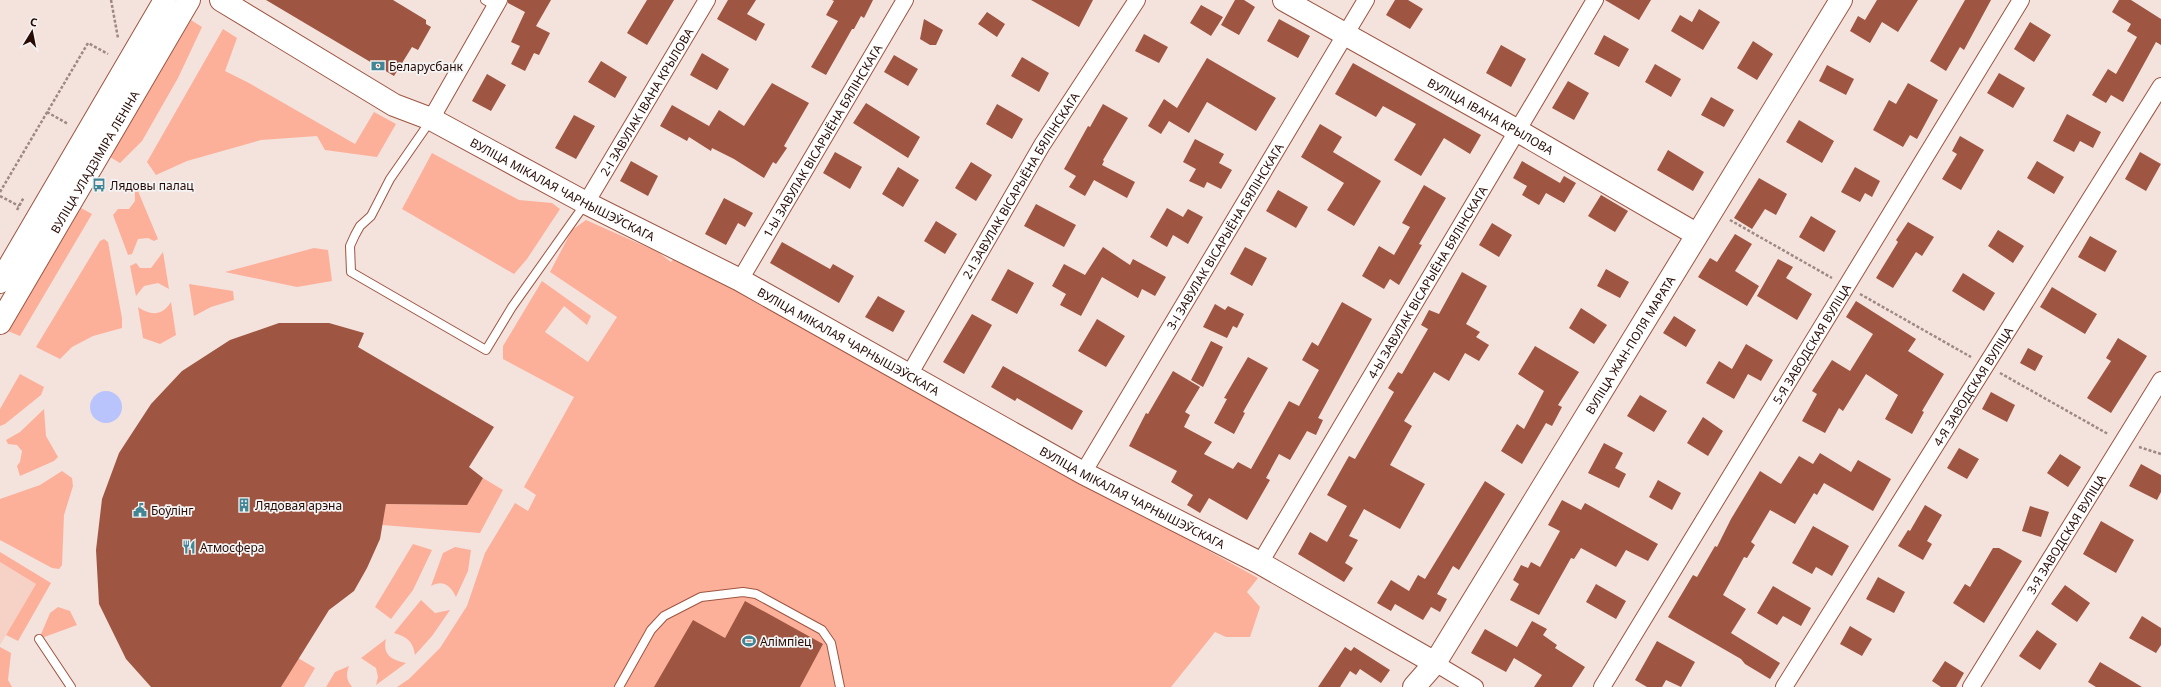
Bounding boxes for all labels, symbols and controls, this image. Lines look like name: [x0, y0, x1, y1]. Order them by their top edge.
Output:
north arrow: [12, 12, 52, 52]
text: С: [29, 14, 39, 30]
street label: 2-І ЗАВУЛАК ІВАНА КРЫЛОВА: [596, 24, 697, 179]
street label: 1-Ы ЗАВУЛАК ВІСАРЫЁНА БЯЛІНСКАГА: [759, 40, 886, 240]
bank icon: Беларусбанк: [370, 58, 386, 74]
place label: Беларусбанк: [389, 58, 464, 75]
street label: ВУЛІЦА ІВАНА КРЫЛОВА: [1425, 74, 1557, 159]
street label: ВУЛІЦА УЛАДЗІМІРА ЛЕНІНА: [46, 87, 143, 236]
street label: 2-І ЗАВУЛАК ВІСАРЫЁНА БЯЛІНСКАГА: [958, 88, 1083, 282]
street label: ВУЛІЦА МІКАЛАЯ ЧАРНЫШЭЎСКАГА: [467, 133, 658, 245]
street label: 3-І ЗАВУЛАК ВІСАРЫЁНА БЯЛІНСКАГА: [1162, 139, 1287, 333]
bus stop icon: Лядовы палац: [91, 177, 107, 193]
place label: Лядовы палац: [110, 177, 194, 194]
street label: 4-Ы ЗАВУЛАК ВІСАРЫЁНА БЯЛІНСКАГА: [1363, 182, 1491, 382]
street label: ВУЛІЦА ЖАН-ПОЛЯ МАРАТА: [1581, 272, 1679, 417]
street label: 5-Я ЗАВОДСКАЯ ВУЛІЦА: [1768, 280, 1855, 407]
street label: ВУЛІЦА МІКАЛАЯ ЧАРНЫШЭЎСКАГА: [754, 283, 943, 399]
street label: 4-Я ЗАВОДСКАЯ ВУЛІЦА: [1929, 323, 2017, 449]
street label: ВУЛІЦА МІКАЛАЯ ЧАРНЫШЭЎСКАГА: [1037, 442, 1228, 552]
street label: 3-Я ЗАВОДСКАЯ ВУЛІЦА: [2022, 471, 2109, 597]
building icon: Лядовая арэна: [236, 497, 252, 513]
place label: Лядовая арэна: [255, 497, 342, 514]
public building icon: Боўлінг: [132, 502, 148, 518]
place label: Боўлінг: [151, 502, 193, 519]
restaurant icon: Атмосфера: [181, 539, 197, 555]
place label: Атмосфера: [200, 539, 264, 556]
sports icon: Алімпіец: [741, 633, 757, 649]
place label: Алімпіец: [760, 633, 812, 650]

